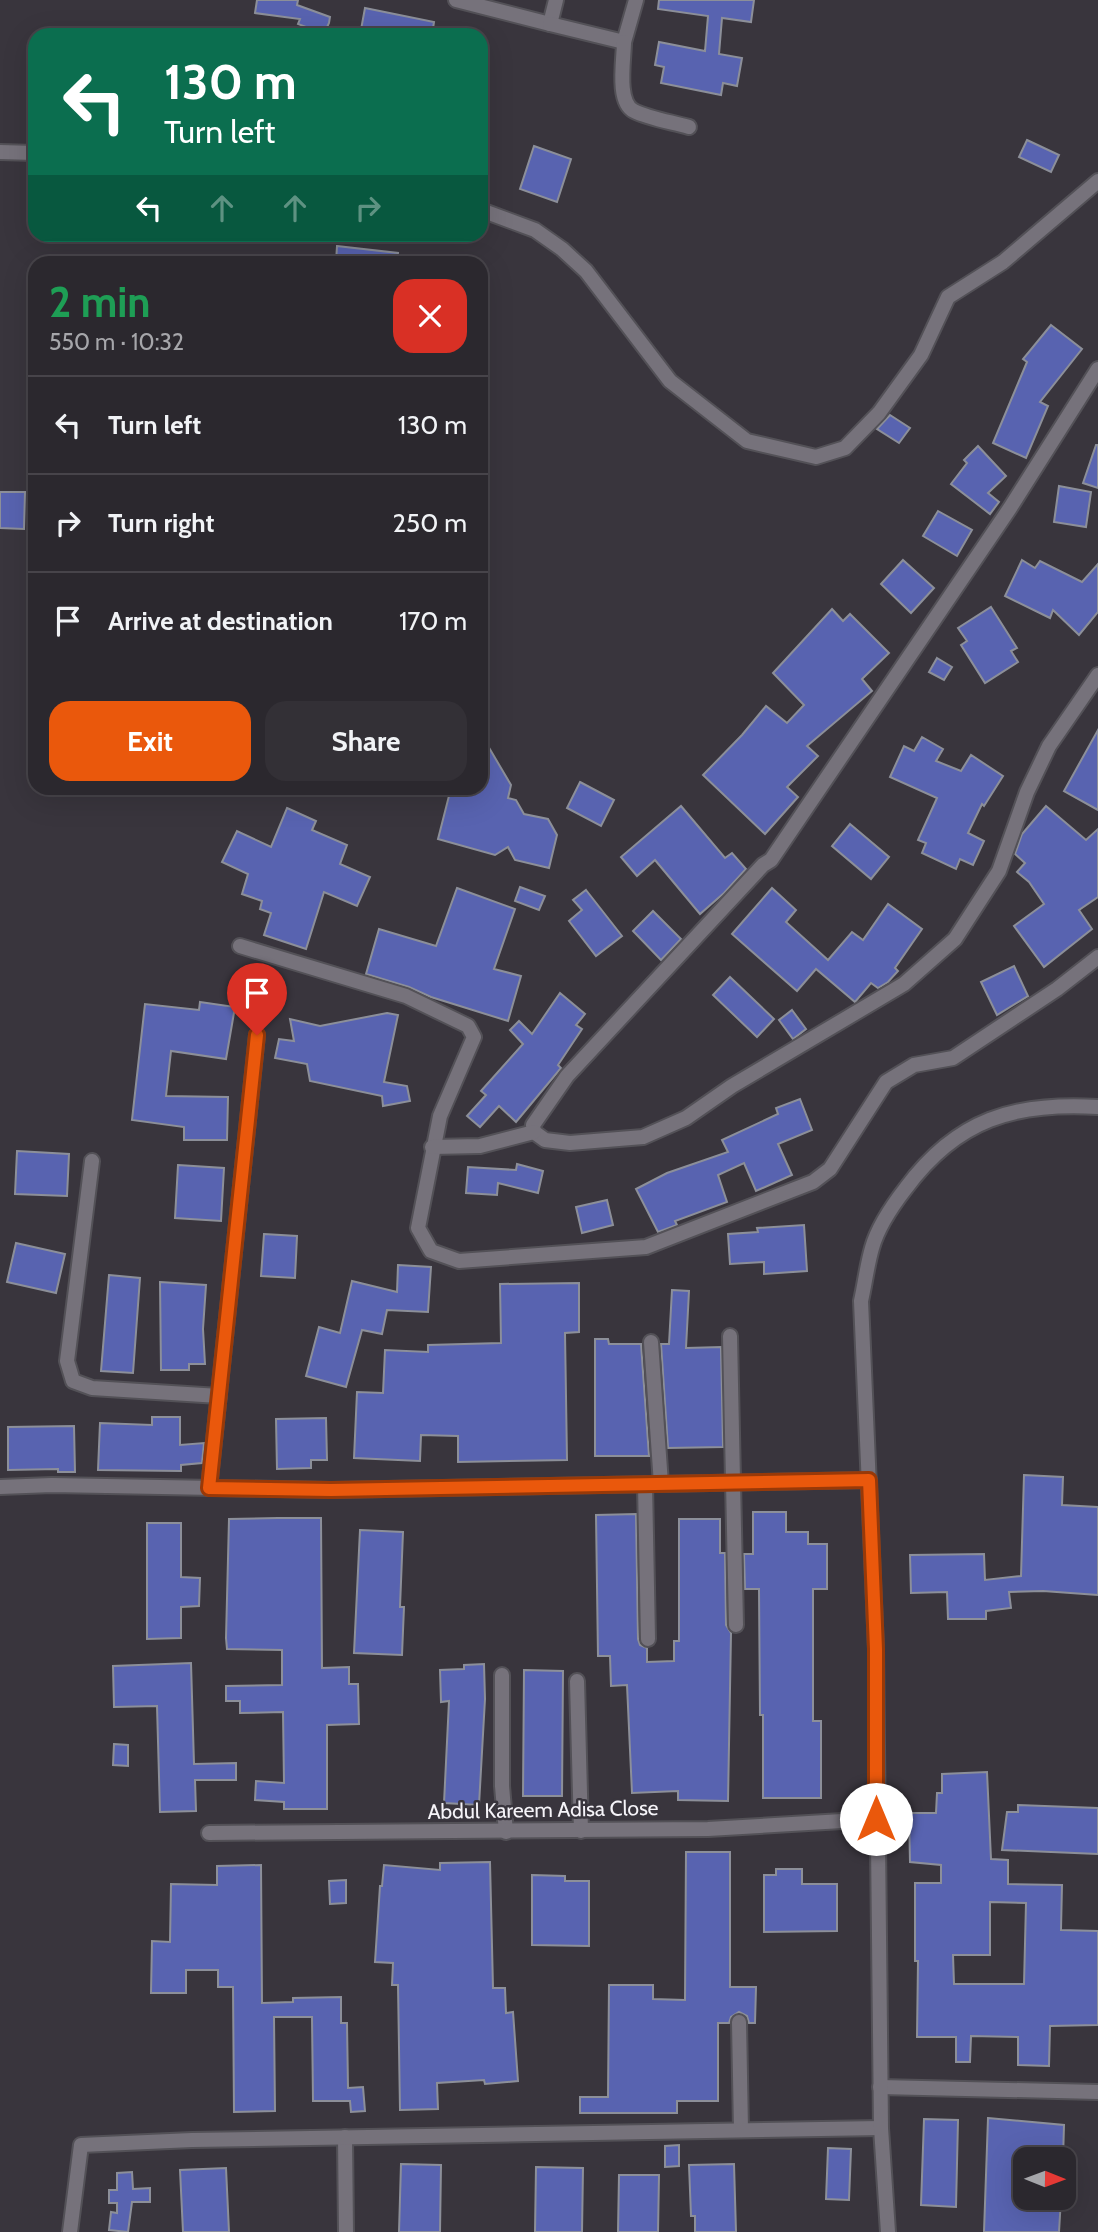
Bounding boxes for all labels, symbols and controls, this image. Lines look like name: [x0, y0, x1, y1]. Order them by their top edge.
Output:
text: 130 m: [164, 52, 297, 111]
icon: left: [49, 56, 140, 147]
text: Turn left: [164, 112, 275, 151]
icon: left: [130, 189, 168, 227]
icon: ahead: [203, 189, 241, 227]
icon: ahead: [276, 189, 314, 227]
icon: right: [349, 189, 387, 227]
text: 2 min: [49, 276, 150, 328]
button: close: [393, 279, 467, 353]
text: 550 m · 10:32: [49, 328, 184, 356]
icon: left: [49, 406, 87, 444]
text: Turn left: [108, 409, 201, 441]
text: 130 m: [398, 409, 467, 441]
icon: right: [49, 504, 87, 542]
text: Turn right: [108, 507, 214, 539]
text: 250 m: [393, 507, 467, 539]
icon: arrive: [49, 602, 87, 640]
text: Arrive at destination: [108, 605, 333, 637]
text: 170 m: [399, 605, 467, 637]
button: Exit: [49, 701, 251, 781]
button: Share: [265, 701, 467, 781]
pin: [227, 963, 287, 1035]
icon: arrive: [238, 974, 276, 1012]
position arrow: [839, 1782, 913, 1856]
street label: Abdul Kareem Adisa Close: [427, 1795, 659, 1824]
north arrow: [1013, 2147, 1076, 2210]
map controls: [1013, 2147, 1076, 2210]

